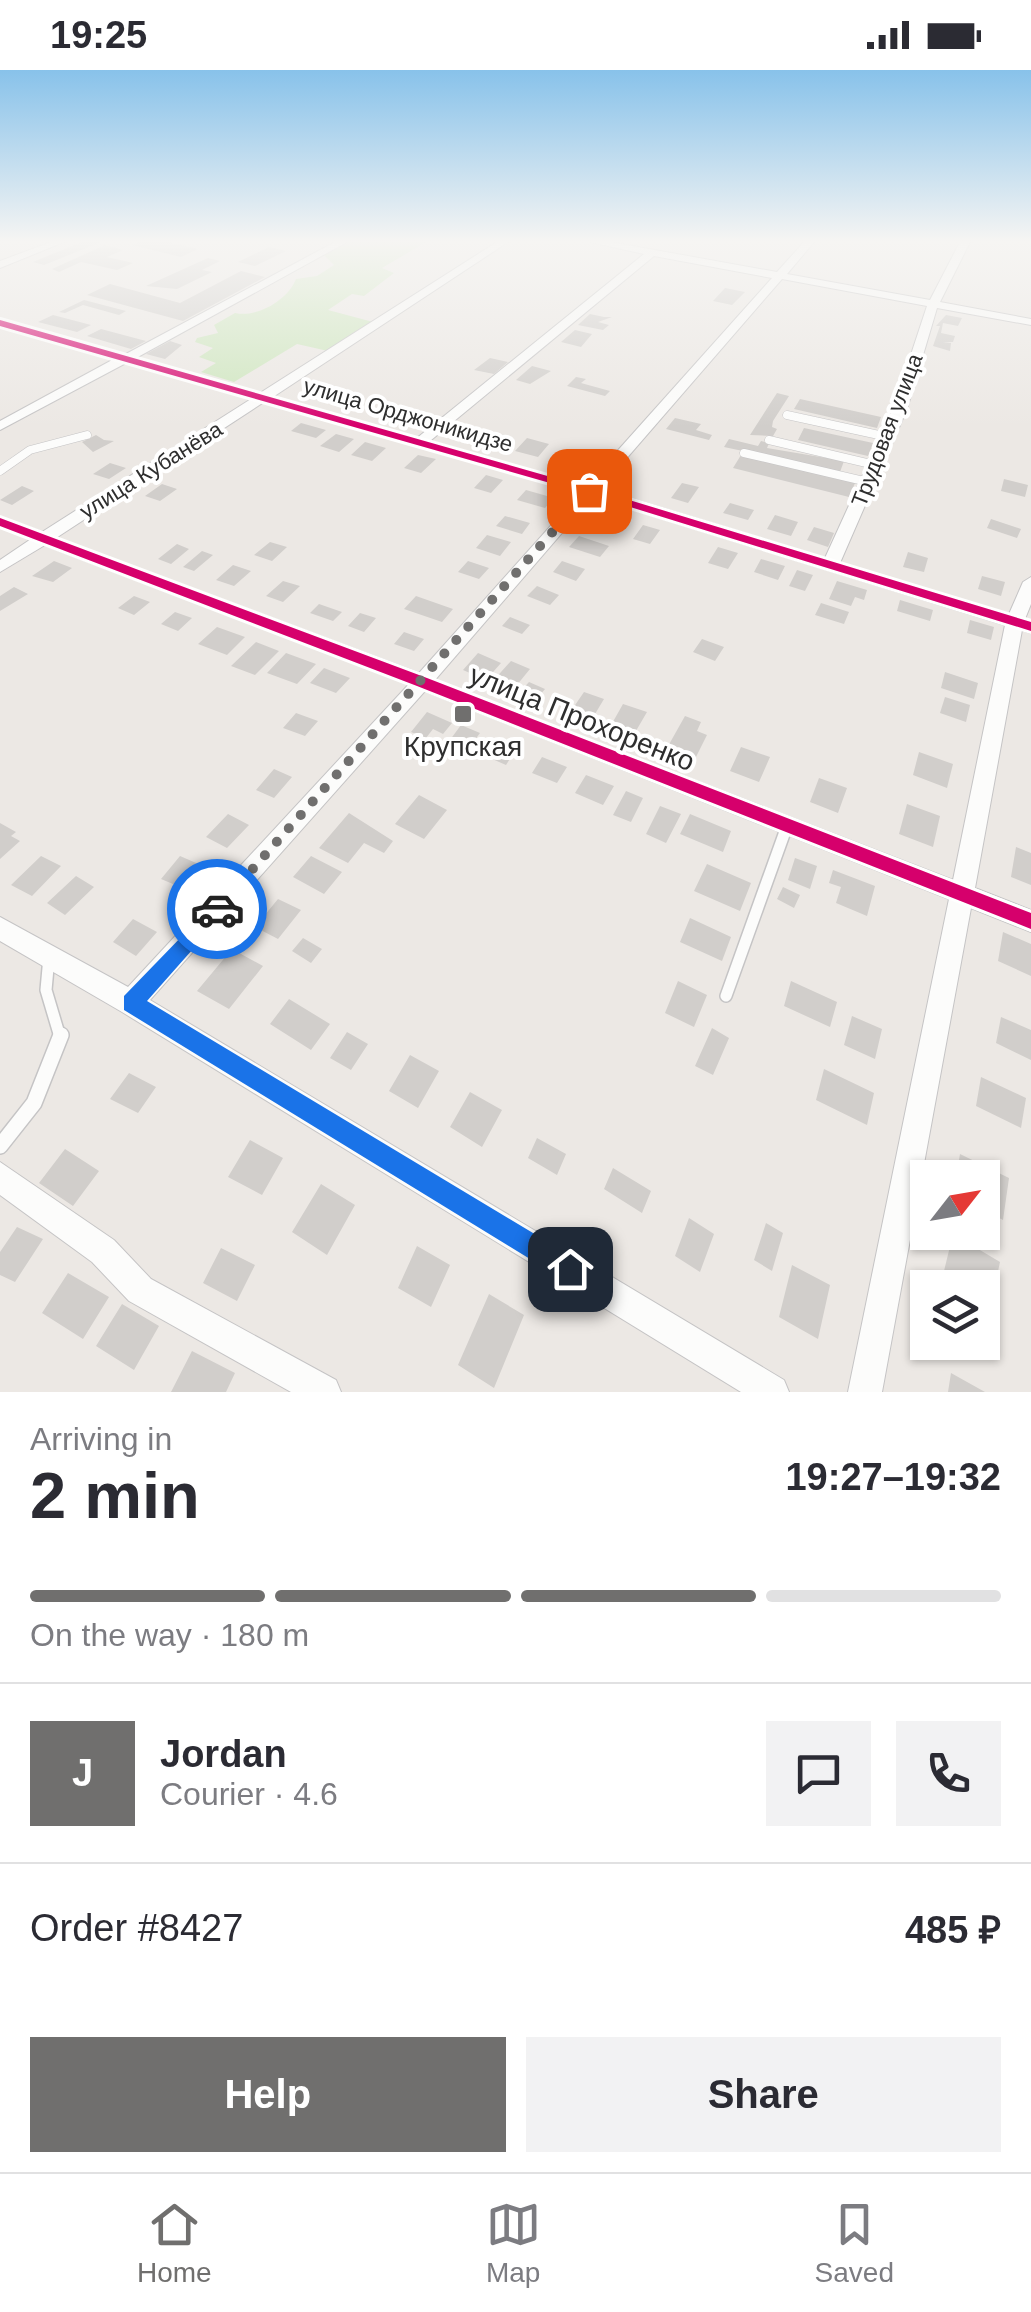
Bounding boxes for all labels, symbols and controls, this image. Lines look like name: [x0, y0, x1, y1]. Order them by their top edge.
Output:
text: 19:25: [50, 14, 147, 56]
street label: Трудовая улица: [846, 349, 928, 510]
street label: улица Орджоникидзе: [300, 373, 516, 457]
street label: улица Кубанёва: [75, 416, 227, 524]
pin: [547, 449, 632, 534]
icon: bag: [562, 464, 617, 519]
street label: улица Прохоренко: [465, 659, 699, 777]
marker: Крупская: [452, 703, 474, 725]
place label: Крупская: [404, 731, 522, 762]
courier: [167, 859, 267, 959]
icon: car: [190, 882, 245, 937]
north arrow: [910, 1160, 1000, 1250]
map controls: [910, 1160, 1000, 1360]
pin: [528, 1227, 613, 1312]
icon: home: [543, 1242, 598, 1297]
button: layers: [910, 1270, 1000, 1360]
text: Arriving in: [30, 1421, 172, 1457]
text: 19:27–19:32: [785, 1456, 1001, 1498]
text: 2 min: [30, 1459, 200, 1532]
text: On the way · 180 m: [30, 1617, 309, 1653]
button: chat: [766, 1721, 871, 1826]
button: phone: [896, 1721, 1001, 1826]
text: Jordan: [160, 1733, 287, 1775]
text: J: [72, 1752, 93, 1794]
text: Courier · 4.6: [160, 1776, 338, 1812]
text: Order #8427: [30, 1907, 243, 1949]
text: 485 ₽: [905, 1909, 1001, 1951]
button: Help: [30, 2037, 506, 2152]
button: Share: [526, 2037, 1001, 2152]
tab: Home: [137, 2197, 212, 2289]
tab: Map: [486, 2197, 541, 2289]
tab: Saved: [815, 2197, 894, 2289]

